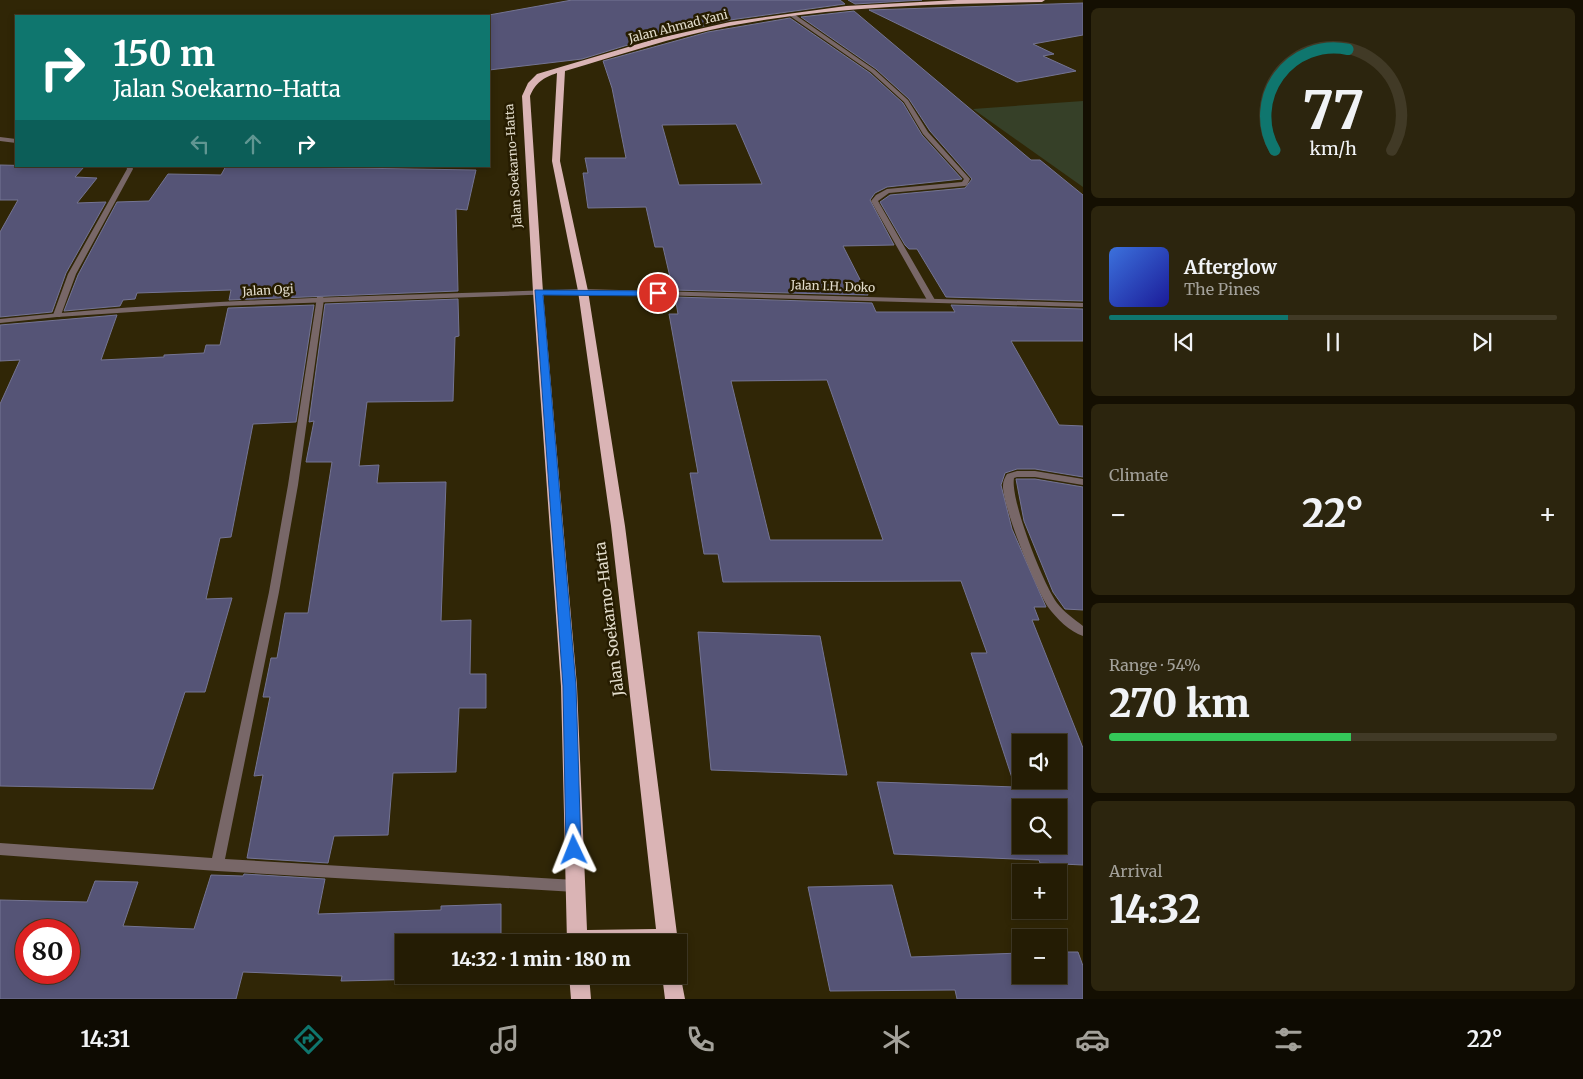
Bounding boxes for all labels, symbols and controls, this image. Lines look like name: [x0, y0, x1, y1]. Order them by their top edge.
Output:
street label: Jalan Ahmad Yani: [626, 6, 729, 46]
text: 150 m: [113, 32, 215, 76]
icon: right: [30, 35, 95, 100]
text: Jalan Soekarno-Hatta: [113, 75, 341, 103]
text: 77: [1302, 78, 1364, 143]
street label: Jalan Soekarno-Hatta: [501, 103, 525, 230]
icon: left: [186, 130, 214, 158]
icon: ahead: [239, 130, 267, 158]
icon: right: [292, 130, 320, 158]
text: km/h: [1309, 137, 1357, 160]
text: Afterglow: [1184, 255, 1277, 279]
pin: [637, 272, 679, 314]
street label: Jalan I.H. Doko: [790, 277, 875, 295]
icon: arrive: [644, 279, 672, 307]
text: The Pines: [1184, 279, 1260, 299]
street label: Jalan Ogi: [241, 281, 294, 299]
icon: previous: [1170, 328, 1198, 356]
icon: pause: [1319, 328, 1347, 356]
icon: next: [1468, 328, 1496, 356]
text: Climate: [1109, 465, 1168, 485]
text: 22°: [1302, 490, 1364, 537]
text: −: [1109, 496, 1128, 532]
text: +: [1538, 496, 1557, 532]
street label: Jalan Soekarno-Hatta: [590, 541, 628, 698]
text: Range · 54%: [1109, 655, 1200, 675]
text: 270 km: [1109, 680, 1250, 727]
map controls: [1012, 734, 1067, 984]
button: sound: [1012, 734, 1067, 789]
button: search: [1012, 799, 1067, 854]
position arrow: [547, 823, 599, 875]
text: Arrival: [1109, 861, 1162, 881]
button: +: [1012, 864, 1067, 919]
text: 14:32: [1109, 886, 1201, 933]
speed limit sign: 80: [15, 919, 80, 984]
button: −: [1012, 929, 1067, 984]
text: 14:32 · 1 min · 180 m: [451, 947, 631, 971]
icon: directions: [291, 1022, 326, 1057]
icon: music: [487, 1022, 522, 1057]
icon: phone: [683, 1022, 718, 1057]
icon: climate: [879, 1022, 914, 1057]
icon: car: [1075, 1022, 1110, 1057]
icon: filters: [1271, 1022, 1306, 1057]
text: 14:31: [80, 1025, 130, 1053]
text: 22°: [1467, 1025, 1502, 1053]

